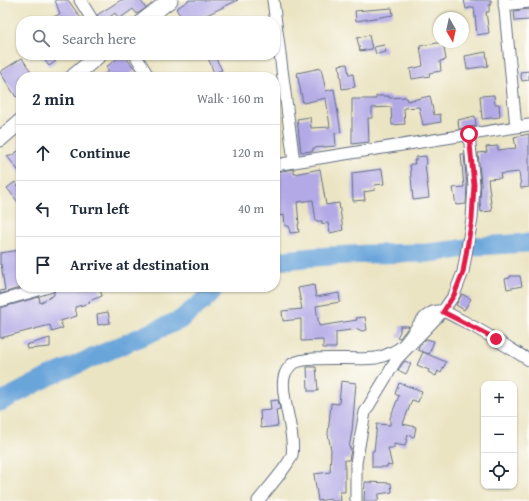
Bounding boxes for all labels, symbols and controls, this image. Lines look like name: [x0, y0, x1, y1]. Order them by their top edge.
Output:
north arrow: [433, 12, 469, 48]
search box: [16, 16, 280, 60]
icon: search: [30, 27, 52, 49]
text: Search here: [62, 28, 136, 49]
text: 2 min: [32, 86, 74, 111]
text: Walk · 160 m: [197, 89, 264, 108]
route start: [460, 125, 478, 143]
icon: ahead: [32, 142, 54, 164]
text: Continue: [70, 142, 131, 163]
text: 120 m: [232, 143, 264, 162]
icon: left: [32, 198, 54, 220]
text: Turn left: [70, 198, 129, 219]
text: 40 m: [238, 199, 264, 218]
icon: arrive: [32, 254, 54, 276]
text: Arrive at destination: [70, 254, 209, 275]
route end: [487, 330, 505, 348]
map controls: [481, 381, 517, 489]
button: +: [481, 381, 517, 417]
button: −: [481, 417, 517, 453]
button: locate: [481, 453, 517, 489]

